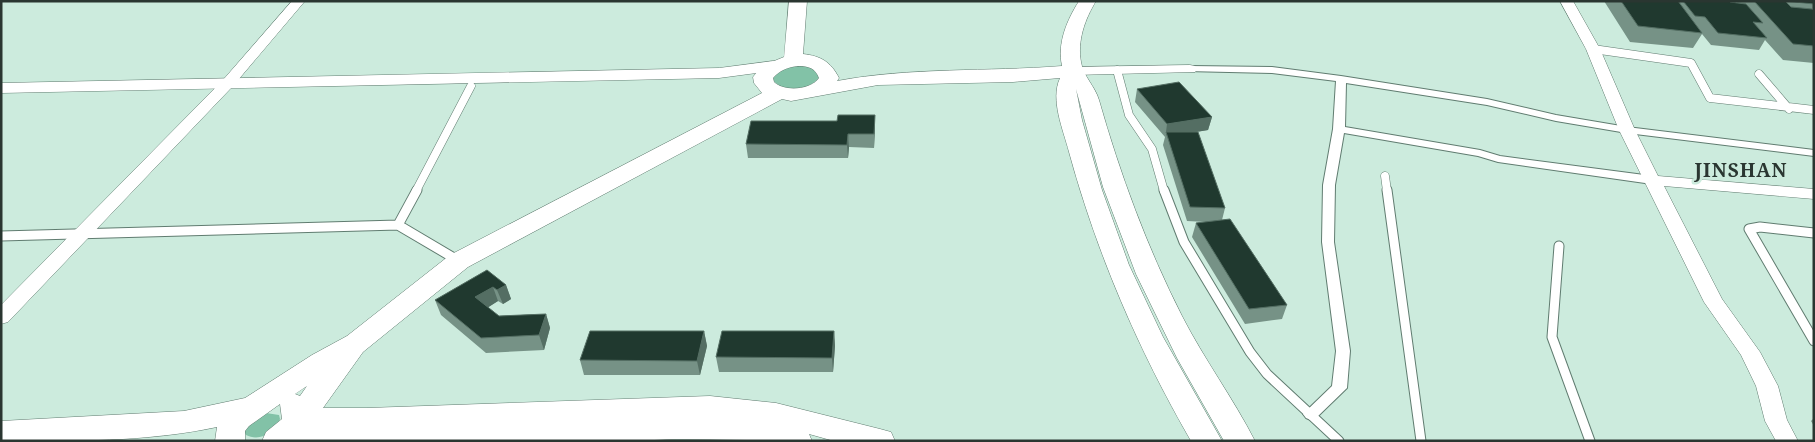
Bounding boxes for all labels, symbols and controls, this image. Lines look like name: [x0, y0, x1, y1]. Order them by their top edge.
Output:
district label: JINSHAN: [1694, 157, 1787, 183]

